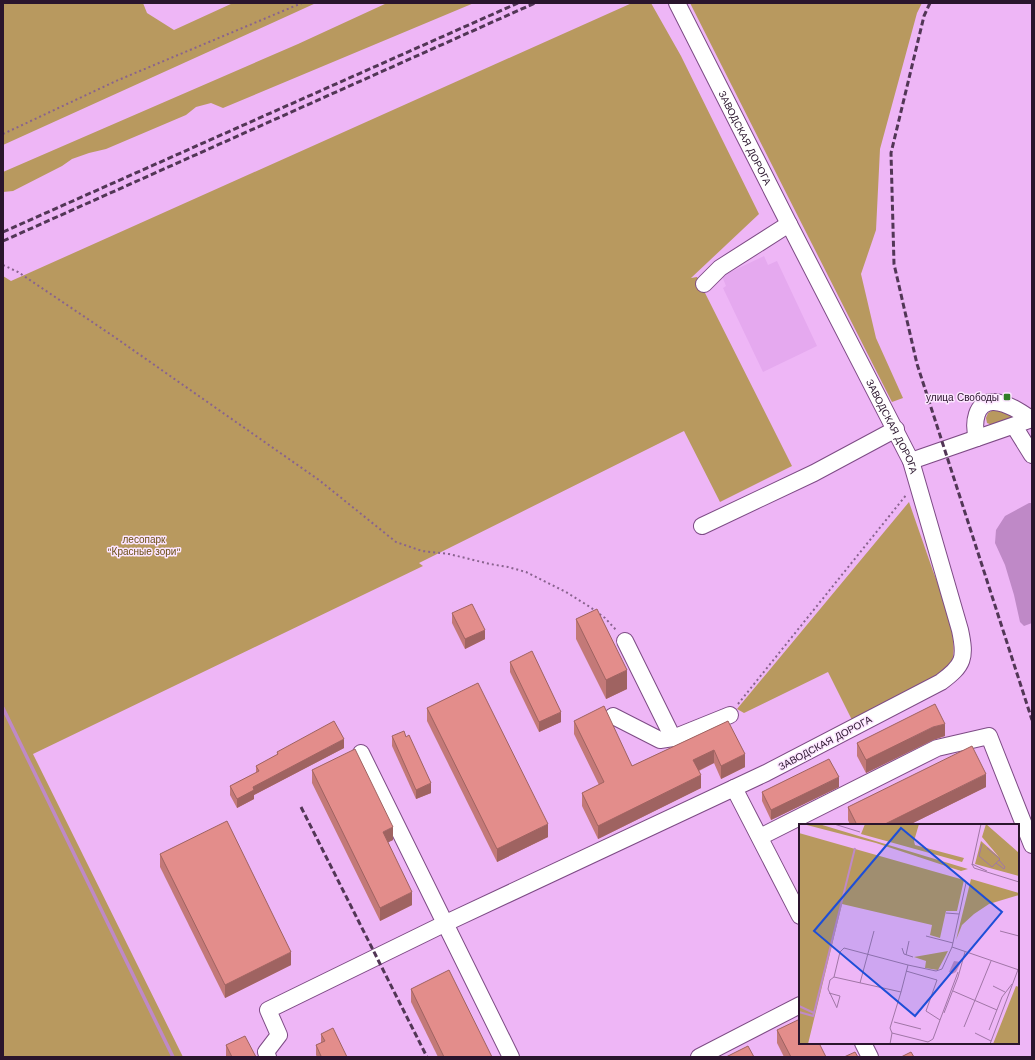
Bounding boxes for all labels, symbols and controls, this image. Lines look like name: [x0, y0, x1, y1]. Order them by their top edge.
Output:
street label: ЗАВОДСКАЯ ДОРОГА: [717, 89, 774, 187]
street label: ЗАВОДСКАЯ ДОРОГА: [864, 377, 920, 475]
place label: улица Свободы: [926, 392, 999, 403]
marker: улица Свободы: [1002, 392, 1012, 402]
park label: лесопарк "Красные зори": [108, 534, 180, 557]
street label: ЗАВОДСКАЯ ДОРОГА: [777, 714, 874, 772]
inset map: [799, 824, 1019, 1044]

